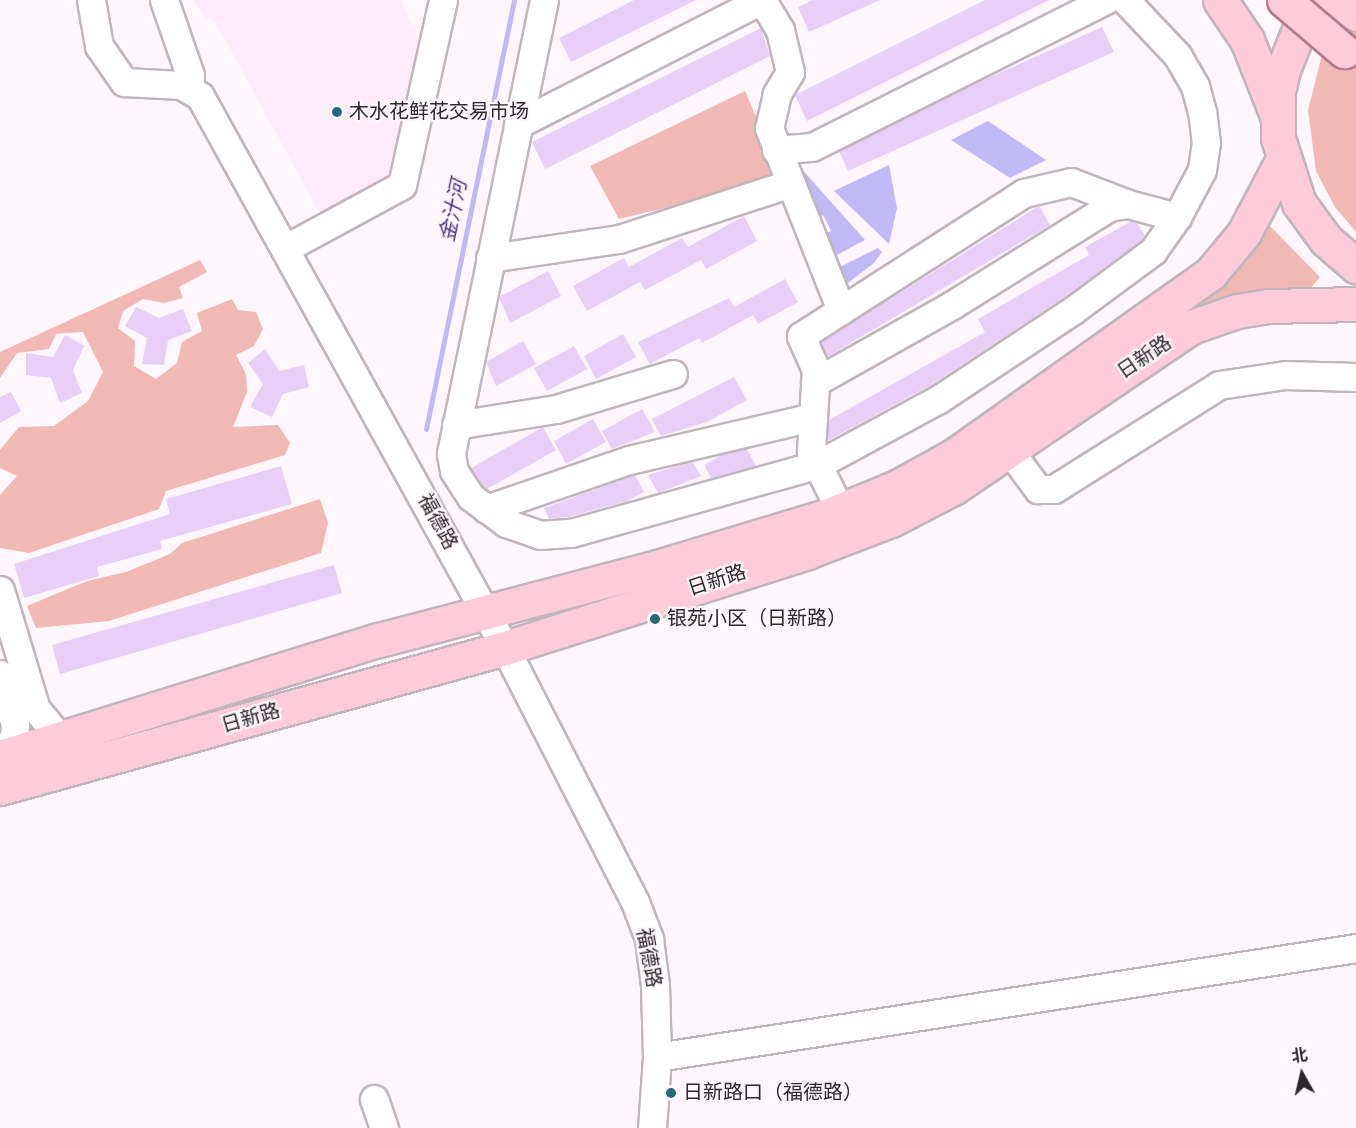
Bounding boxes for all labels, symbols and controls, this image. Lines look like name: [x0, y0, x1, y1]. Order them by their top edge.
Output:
place label: 木水花鲜花交易市场: [349, 100, 529, 124]
marker: 木水花鲜花交易市场: [330, 105, 344, 119]
water label: 金汁河: [435, 178, 473, 244]
street label: 日新路: [1113, 331, 1177, 385]
street label: 福德路: [412, 490, 462, 554]
street label: 日新路: [685, 560, 749, 602]
place label: 银苑小区（日新路）: [667, 607, 847, 631]
marker: 银苑小区（日新路）: [648, 612, 662, 626]
street label: 日新路: [219, 699, 283, 739]
street label: 福德路: [631, 926, 665, 990]
north arrow: [1272, 1044, 1332, 1104]
text: 北: [1290, 1045, 1309, 1067]
place label: 日新路口（福德路）: [683, 1081, 863, 1105]
marker: 日新路口（福德路）: [664, 1086, 678, 1100]

